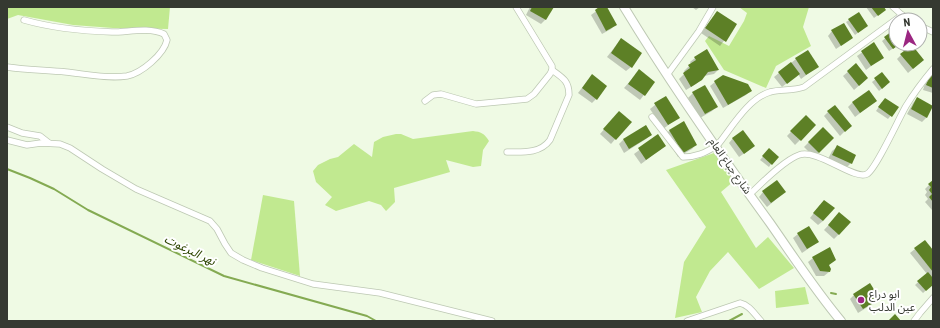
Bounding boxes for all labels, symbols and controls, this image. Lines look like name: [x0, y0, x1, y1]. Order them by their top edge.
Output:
north arrow: [888, 12, 928, 52]
text: N: [903, 16, 911, 29]
street label: شارع جباع العام: [705, 136, 754, 197]
water label: نهر البرغوت: [162, 232, 219, 269]
place label: ابو دراع عين الدلب: [869, 288, 916, 314]
marker: ابو دراع عين الدلب: [856, 295, 866, 305]

